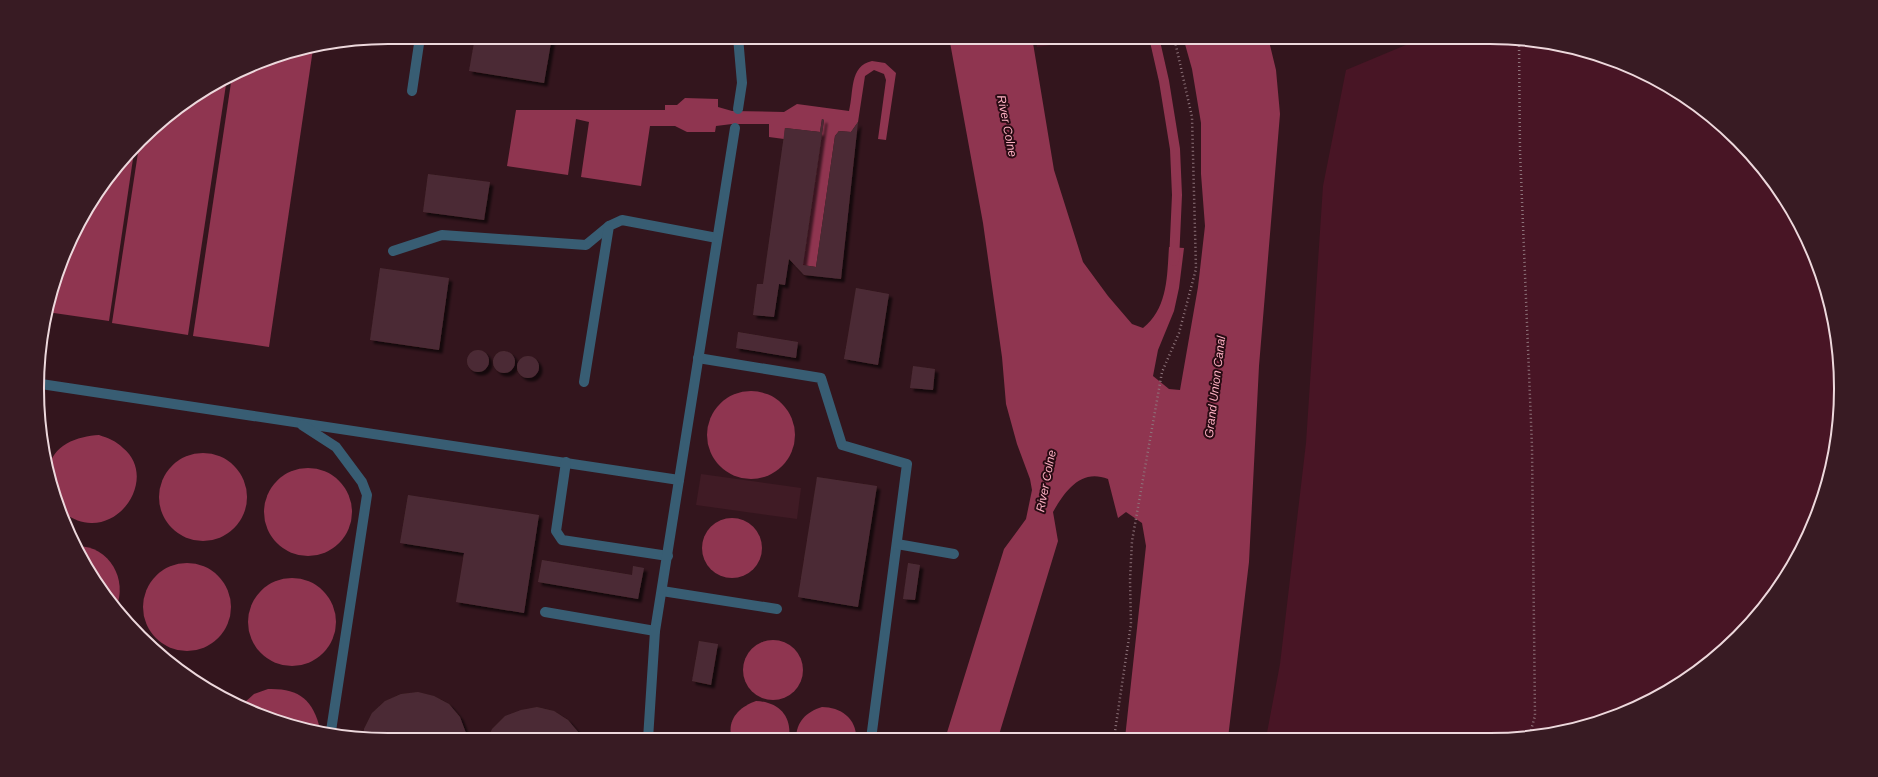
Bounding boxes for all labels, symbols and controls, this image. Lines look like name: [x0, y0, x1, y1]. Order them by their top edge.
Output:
water label: River Colne: [994, 94, 1020, 158]
water label: Grand Union Canal: [1202, 335, 1228, 439]
water label: River Colne: [1033, 449, 1059, 513]

